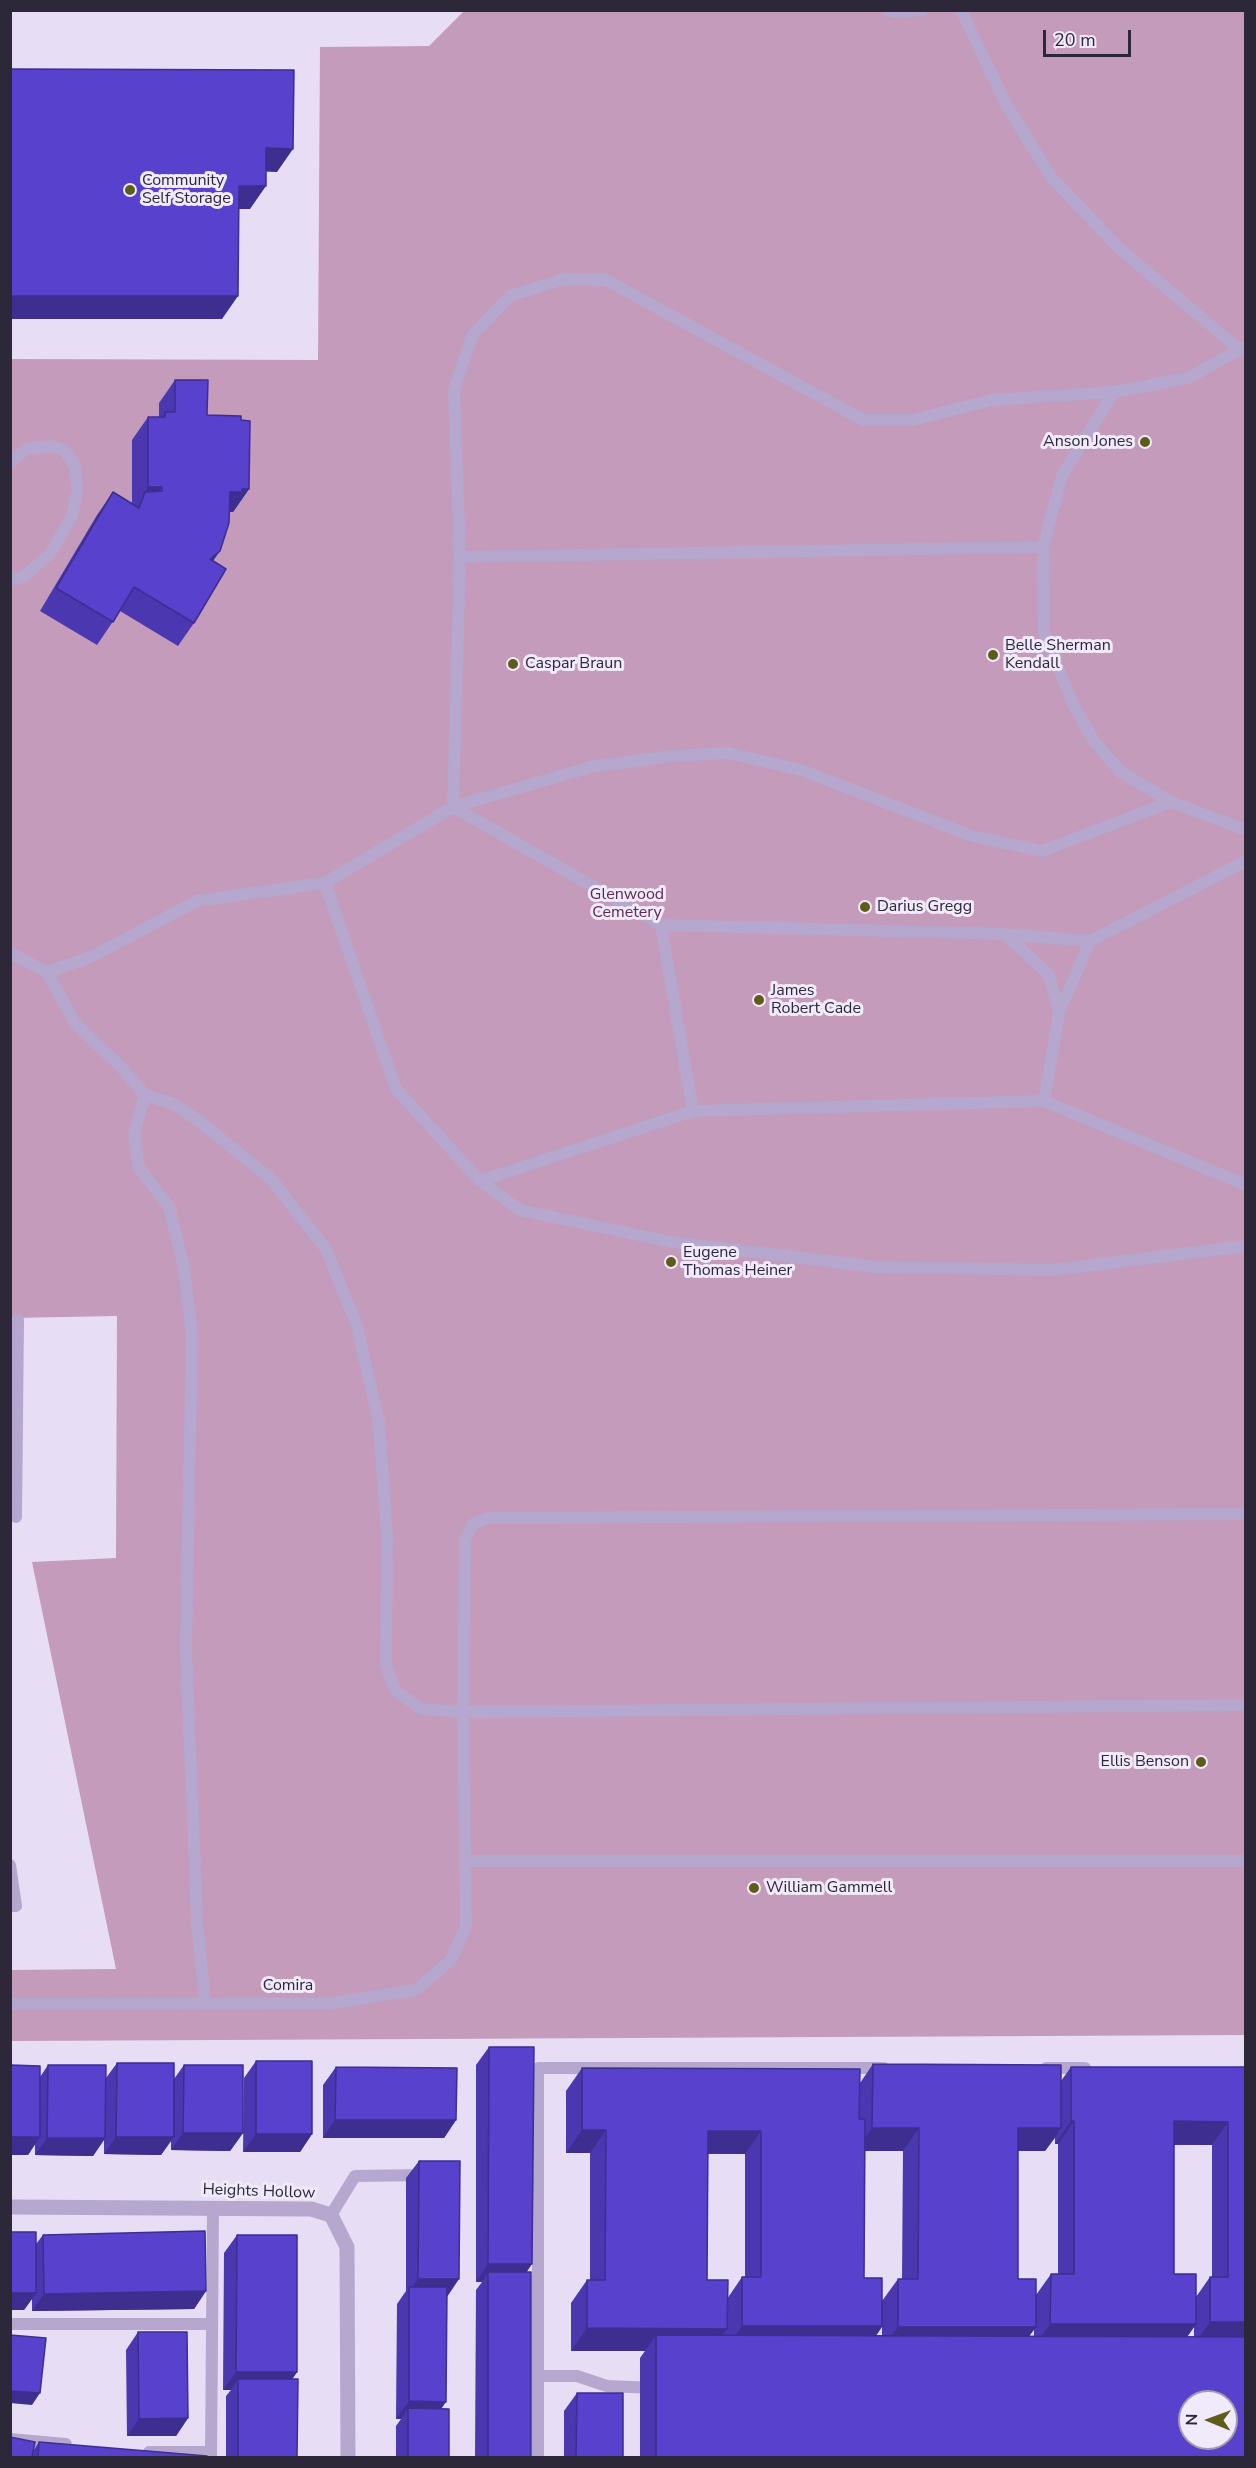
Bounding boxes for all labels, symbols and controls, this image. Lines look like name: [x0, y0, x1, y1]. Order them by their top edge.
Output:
scale bar: [1046, 18, 1134, 56]
text: 20 m: [1054, 28, 1096, 52]
place label: Community Self Storage: [142, 171, 231, 209]
marker: Community Self Storage: [123, 183, 137, 197]
place label: Anson Jones: [1043, 432, 1133, 452]
marker: Anson Jones: [1138, 435, 1152, 449]
place label: Belle Sherman Kendall: [1005, 636, 1111, 674]
marker: Belle Sherman Kendall: [986, 648, 1000, 662]
place label: Caspar Braun: [525, 654, 622, 674]
marker: Caspar Braun: [506, 657, 520, 671]
park label: Glenwood Cemetery: [590, 885, 664, 923]
place label: Darius Gregg: [877, 897, 972, 917]
marker: Darius Gregg: [858, 900, 872, 914]
place label: James Robert Cade: [771, 981, 861, 1019]
marker: James Robert Cade: [752, 993, 766, 1007]
place label: Eugene Thomas Heiner: [683, 1243, 792, 1281]
marker: Eugene Thomas Heiner: [664, 1255, 678, 1269]
place label: Ellis Benson: [1101, 1752, 1189, 1772]
marker: Ellis Benson: [1194, 1755, 1208, 1769]
place label: William Gammell: [766, 1878, 892, 1898]
marker: William Gammell: [747, 1881, 761, 1895]
street label: Comira: [263, 1976, 313, 1996]
street label: Heights Hollow: [202, 2180, 316, 2204]
north arrow: [1178, 2390, 1238, 2450]
text: N: [1181, 2414, 1203, 2426]

